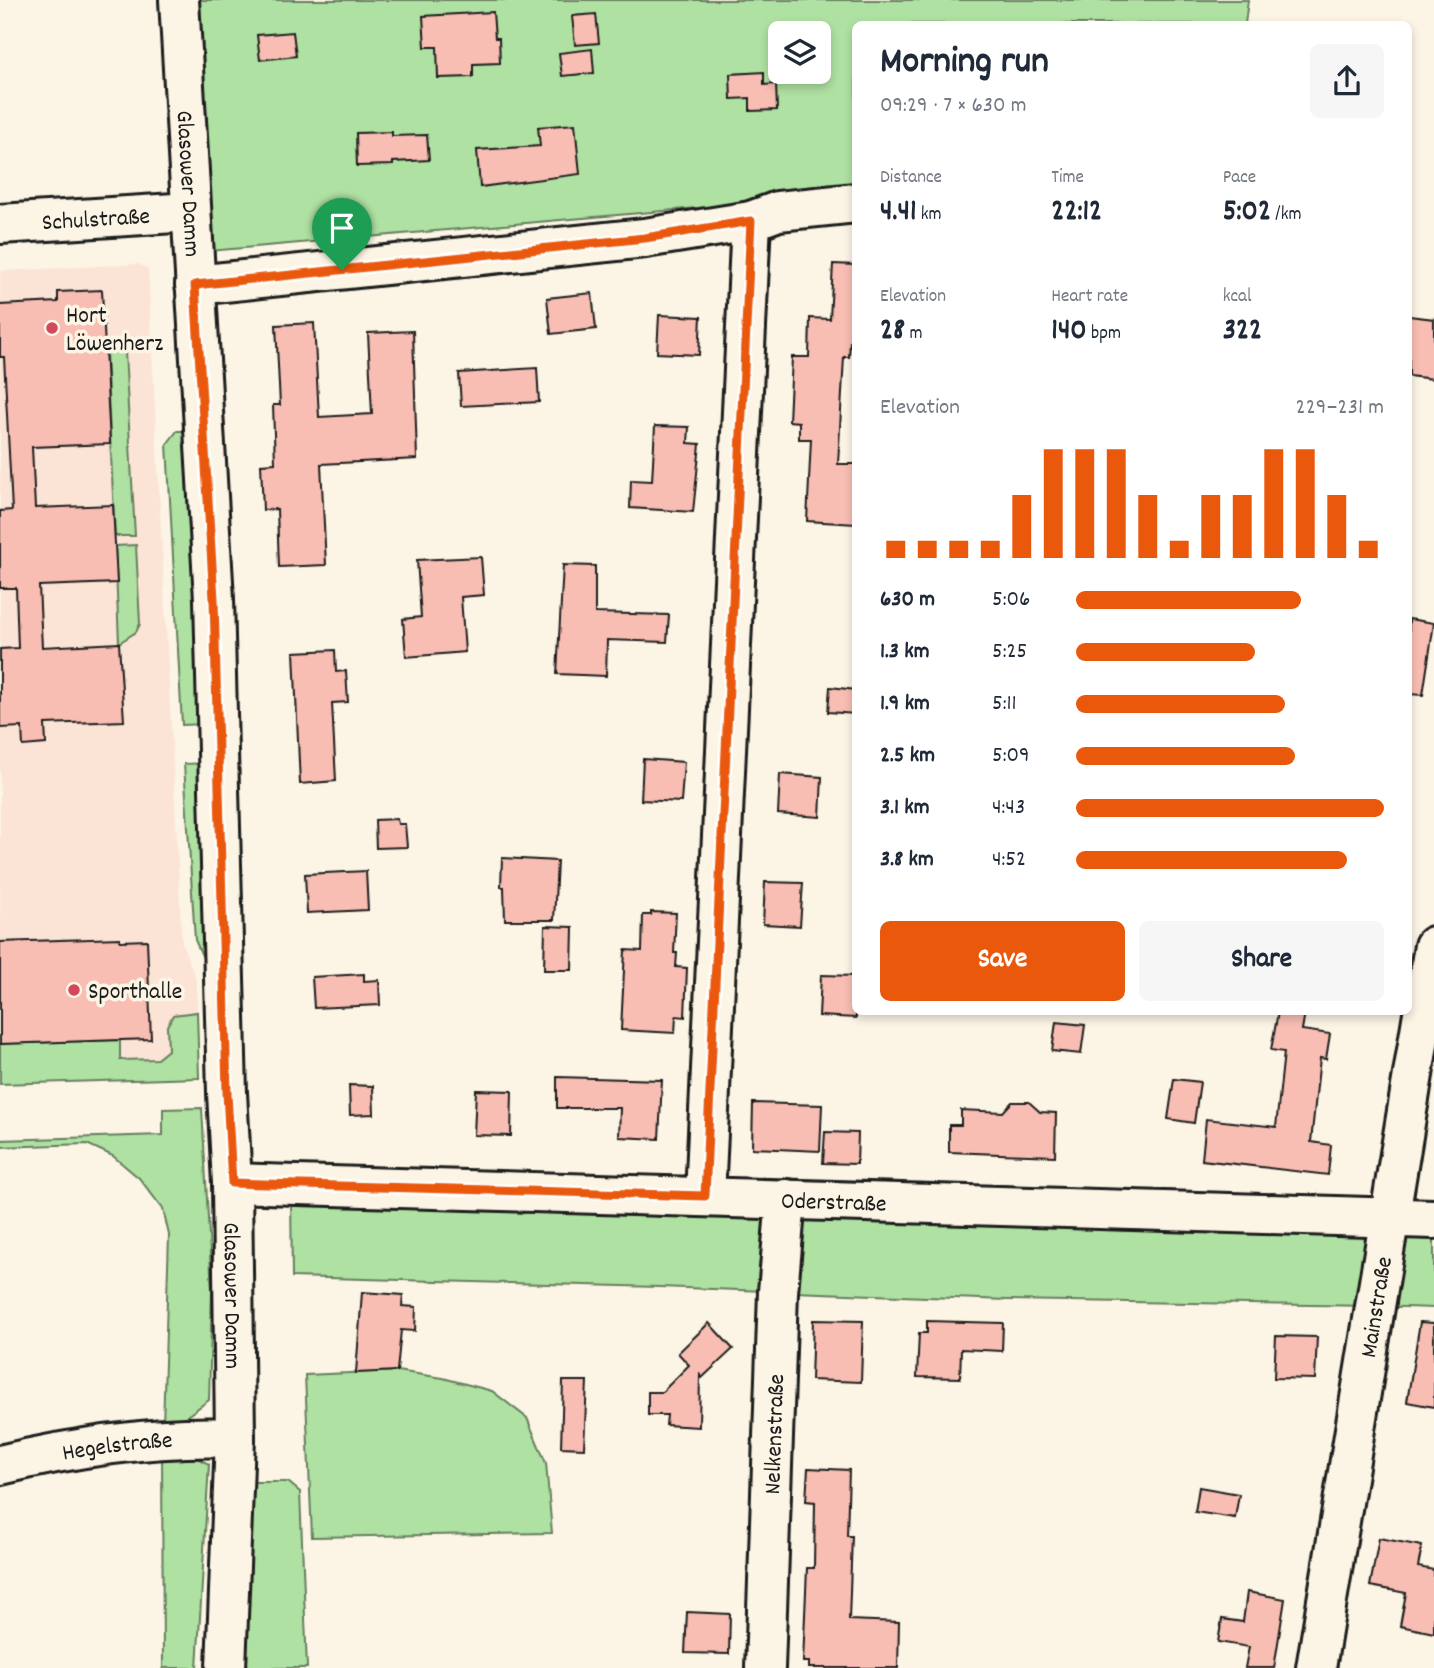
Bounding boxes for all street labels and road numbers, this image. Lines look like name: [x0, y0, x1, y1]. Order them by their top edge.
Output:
street label: Glasower Damm: [165, 109, 208, 258]
street label: Schulstraße: [41, 201, 151, 241]
street label: Oderstraße: [780, 1185, 887, 1223]
street label: Glasower Damm: [212, 1222, 248, 1369]
street label: Mainstraße: [1353, 1254, 1403, 1360]
street label: Nelkenstraße: [757, 1373, 795, 1495]
street label: Hegelstraße: [60, 1425, 173, 1472]

